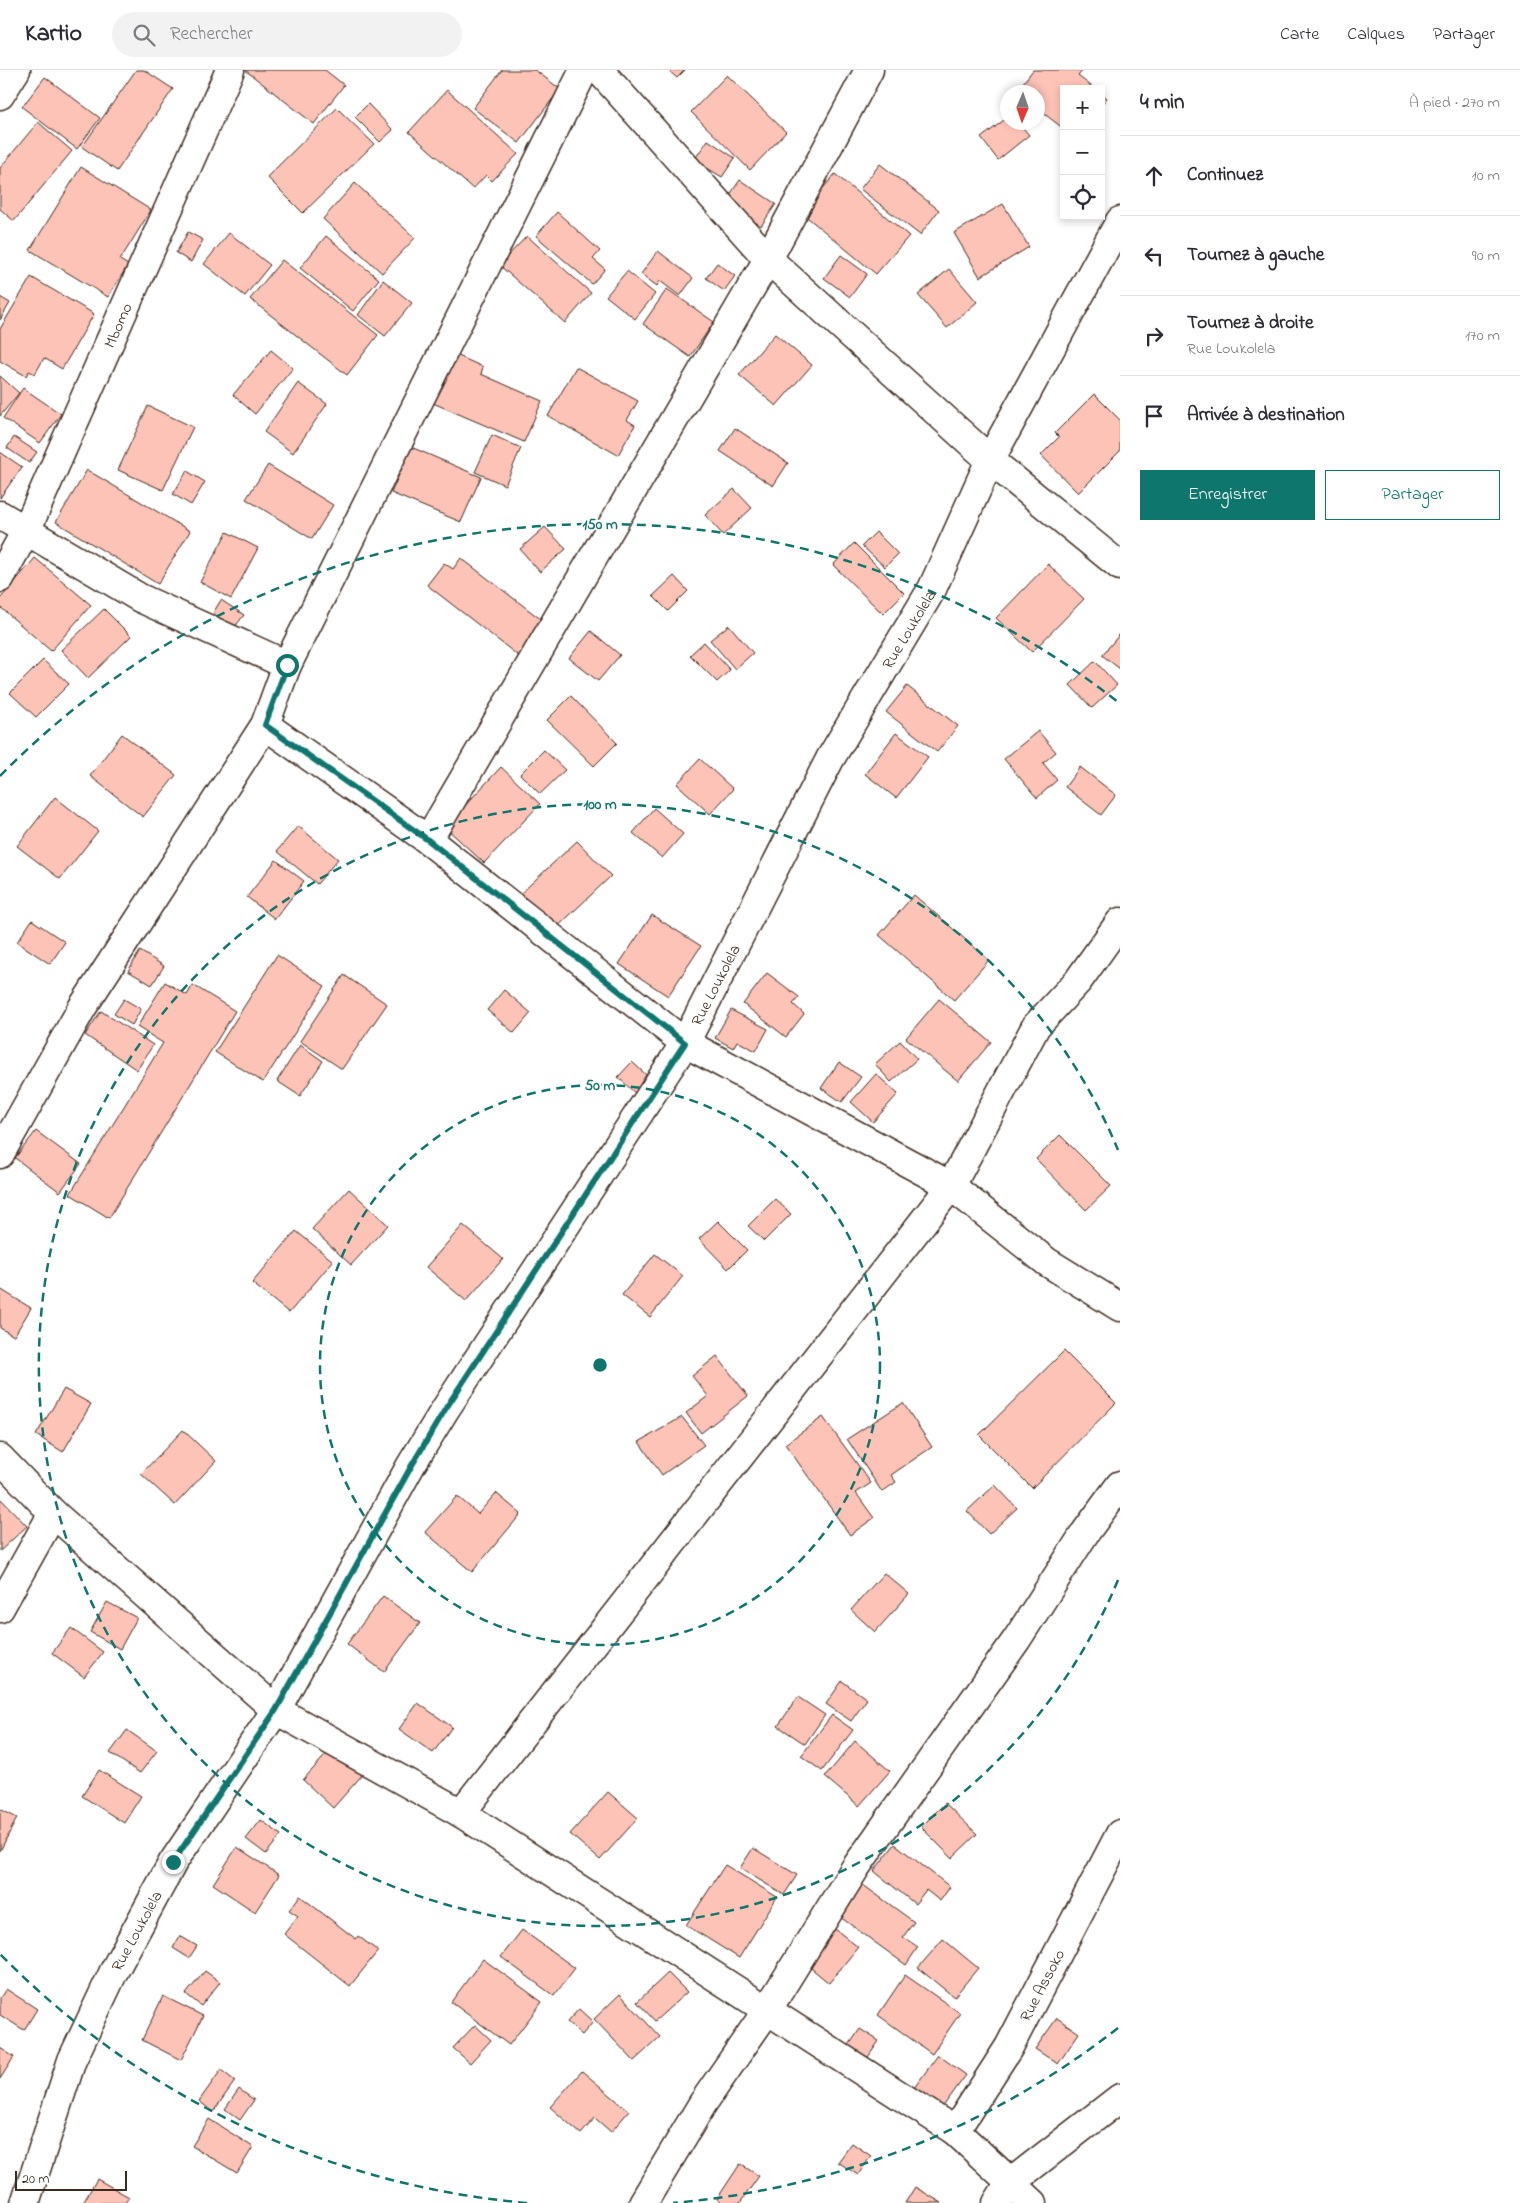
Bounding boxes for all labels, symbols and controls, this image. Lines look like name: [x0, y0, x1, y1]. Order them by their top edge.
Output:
search box: [112, 12, 462, 57]
text: Kartio: [25, 17, 82, 52]
icon: search: [130, 21, 158, 49]
text: Rechercher: [170, 21, 253, 48]
text: Carte: [1280, 22, 1319, 48]
text: Calques: [1347, 22, 1405, 48]
text: Partager: [1433, 22, 1495, 48]
north arrow: [1000, 85, 1045, 130]
map controls: [1060, 85, 1105, 220]
button: +: [1060, 85, 1105, 130]
text: 4 min: [1140, 88, 1184, 118]
text: À pied · 270 m: [1409, 91, 1500, 115]
button: −: [1060, 130, 1105, 175]
icon: ahead: [1140, 162, 1168, 190]
text: Continuez: [1187, 162, 1263, 189]
text: 10 m: [1472, 164, 1500, 188]
button: locate: [1060, 175, 1105, 220]
icon: left: [1140, 242, 1168, 270]
text: Tournez à gauche: [1187, 242, 1324, 269]
text: 90 m: [1472, 244, 1500, 268]
street label: Mbomo: [98, 299, 140, 352]
text: Tournez à droite: [1187, 310, 1313, 337]
icon: right: [1140, 322, 1168, 350]
text: 170 m: [1465, 324, 1500, 348]
text: Rue Loukolela: [1187, 337, 1276, 361]
icon: arrive: [1140, 402, 1168, 430]
text: Arrivée à destination: [1187, 402, 1345, 429]
button: Enregistrer: [1140, 470, 1315, 520]
button: Partager: [1325, 470, 1500, 520]
text: 150 m: [582, 514, 618, 536]
street label: Rue Loukolela: [877, 586, 943, 674]
route start: [276, 654, 299, 677]
text: 100 m: [583, 794, 617, 816]
street label: Rue Loukolela: [686, 941, 747, 1030]
text: 50 m: [585, 1075, 616, 1097]
centre of rings: [591, 1356, 609, 1374]
route end: [162, 1851, 185, 1874]
street label: Rue Loukolela: [106, 1887, 169, 1976]
street label: Rue Assoko: [1014, 1945, 1072, 2026]
scale bar: [15, 2168, 128, 2191]
text: 20 m: [22, 2169, 49, 2190]

